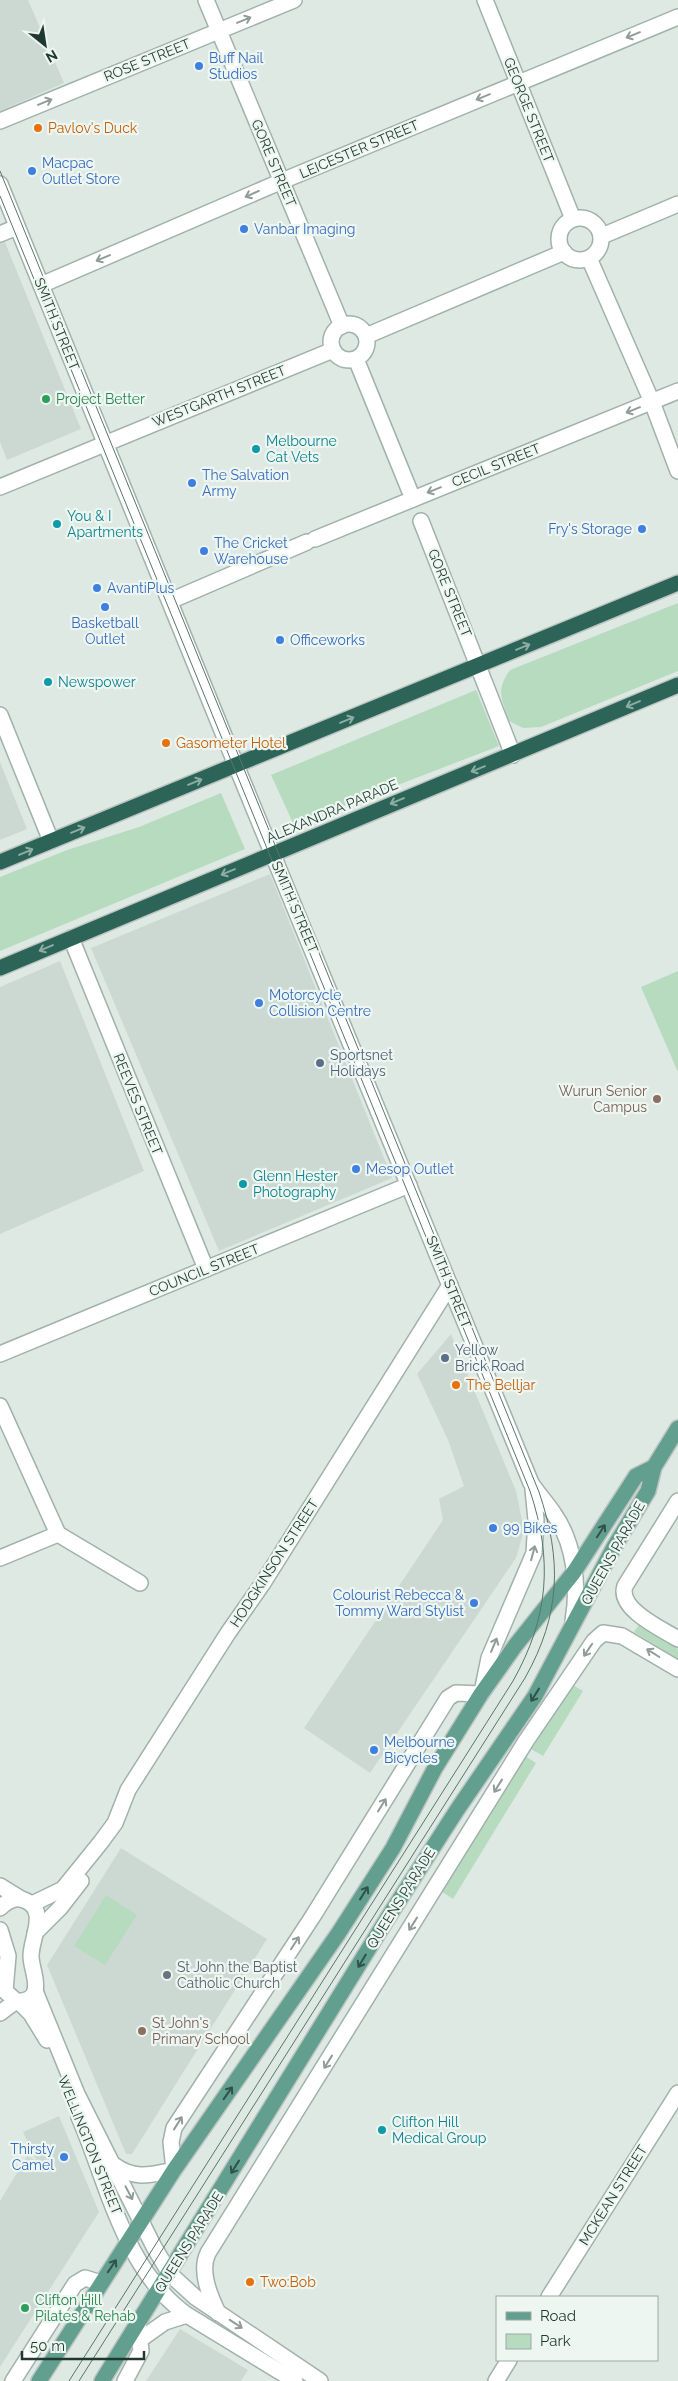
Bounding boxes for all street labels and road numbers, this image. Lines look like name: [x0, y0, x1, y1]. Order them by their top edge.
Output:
street label: ROSE STREET: [101, 35, 193, 85]
street label: GEORGE STREET: [501, 55, 558, 165]
street label: LEICESTER STREET: [297, 116, 422, 181]
street label: GORE STREET: [248, 117, 300, 210]
street label: SMITH STREET: [31, 275, 83, 373]
street label: WESTGARTH STREET: [150, 362, 288, 430]
street label: CECIL STREET: [449, 440, 543, 490]
street label: GORE STREET: [425, 547, 475, 640]
street label: ALEXANDRA PARADE: [264, 776, 400, 846]
street label: SMITH STREET: [268, 859, 322, 956]
street label: REEVES STREET: [110, 1051, 166, 1157]
street label: SMITH STREET: [423, 1233, 475, 1331]
street label: COUNCIL STREET: [147, 1240, 262, 1299]
street label: HODGKINSON STREET: [227, 1496, 322, 1630]
street label: QUEENS PARADE: [578, 1499, 648, 1607]
street label: QUEENS PARADE: [364, 1845, 438, 1951]
street label: WELLINGTON STREET: [55, 2073, 125, 2217]
street label: MCKEAN STREET: [576, 2142, 650, 2248]
street label: QUEENS PARADE: [152, 2189, 226, 2295]

